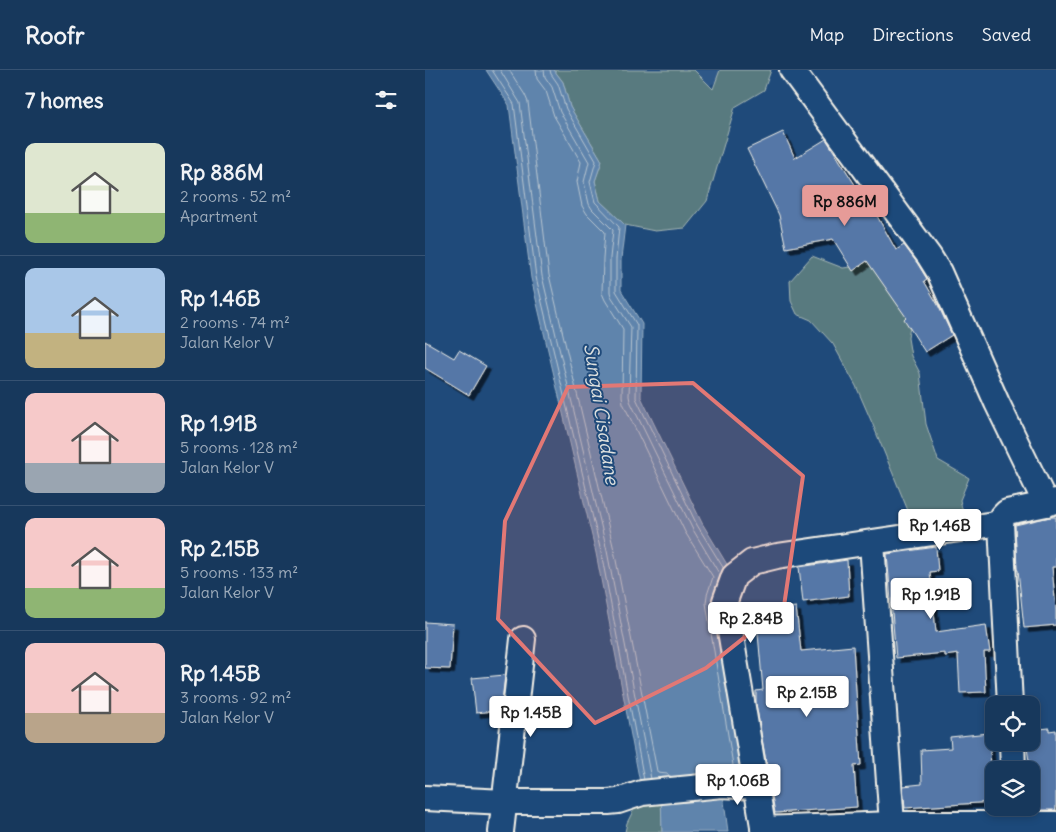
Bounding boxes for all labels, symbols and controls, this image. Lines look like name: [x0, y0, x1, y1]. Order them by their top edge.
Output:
text: Roofr: [25, 20, 85, 50]
text: Map: [809, 23, 844, 46]
text: Directions: [872, 23, 954, 46]
text: Saved: [982, 23, 1031, 46]
icon: filters: [372, 86, 400, 114]
text: 7 homes: [25, 87, 104, 114]
text: Rp 886M: [180, 159, 264, 186]
icon: home: [65, 163, 125, 223]
pin: Rp 886M: [799, 184, 891, 227]
text: 2 rooms · 52 m²: [180, 186, 291, 206]
text: Rp 886M: [813, 191, 877, 211]
text: Apartment: [180, 206, 258, 226]
text: Rp 1.46B: [180, 285, 261, 312]
icon: home: [65, 288, 125, 348]
text: 2 rooms · 74 m²: [180, 312, 290, 332]
text: Jalan Kelor V: [180, 332, 274, 352]
water label: Sungai Cisadane: [579, 342, 625, 488]
text: Rp 1.91B: [180, 410, 257, 437]
icon: home: [65, 413, 125, 473]
text: 5 rooms · 128 m²: [180, 437, 298, 457]
text: Jalan Kelor V: [180, 457, 274, 477]
pin: Rp 1.46B: [888, 508, 992, 551]
text: Rp 1.46B: [909, 515, 971, 535]
text: Rp 2.15B: [180, 535, 260, 562]
icon: home: [65, 538, 125, 598]
text: 5 rooms · 133 m²: [180, 562, 298, 582]
pin: Rp 1.91B: [879, 578, 983, 620]
text: Jalan Kelor V: [180, 582, 274, 602]
text: Rp 1.91B: [902, 584, 960, 604]
pin: Rp 2.84B: [699, 602, 803, 644]
text: Rp 2.84B: [719, 608, 783, 628]
text: Rp 1.45B: [180, 660, 261, 687]
icon: home: [65, 663, 125, 723]
pin: Rp 2.15B: [755, 676, 859, 718]
text: Rp 2.15B: [777, 682, 837, 702]
text: 3 rooms · 92 m²: [180, 687, 292, 707]
pin: Rp 1.45B: [479, 696, 583, 738]
map controls: [985, 696, 1040, 816]
button: locate: [985, 696, 1040, 751]
text: Rp 1.45B: [500, 702, 562, 722]
text: Jalan Kelor V: [180, 707, 274, 727]
button: layers: [985, 761, 1040, 816]
pin: Rp 1.06B: [686, 764, 790, 806]
text: Rp 1.06B: [706, 770, 770, 790]

